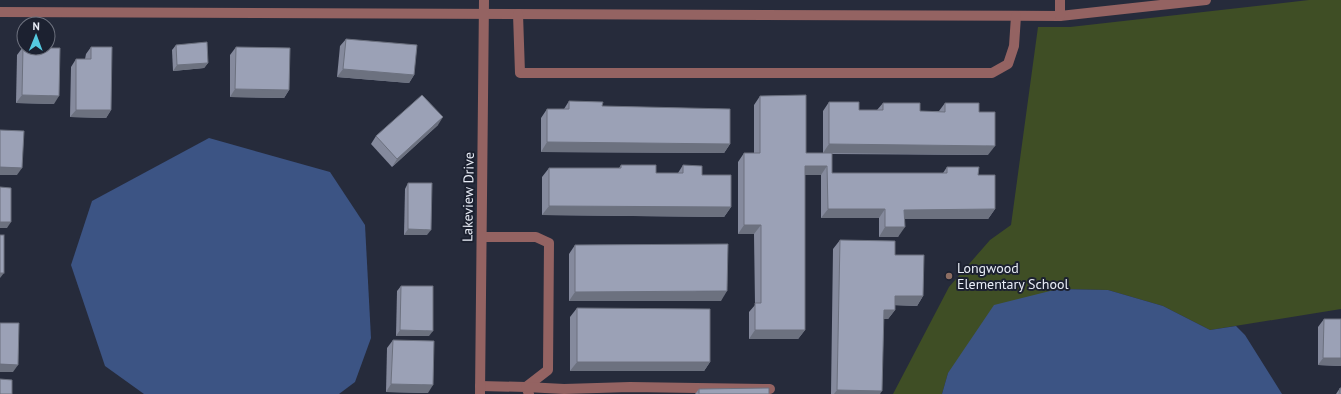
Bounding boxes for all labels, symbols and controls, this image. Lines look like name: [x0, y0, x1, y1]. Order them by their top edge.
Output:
north arrow: [16, 16, 56, 56]
text: N: [32, 19, 40, 33]
street label: Lakeview Drive: [458, 152, 478, 242]
place label: Longwood Elementary School: [957, 259, 1069, 293]
marker: Longwood Elementary School: [944, 271, 954, 281]

